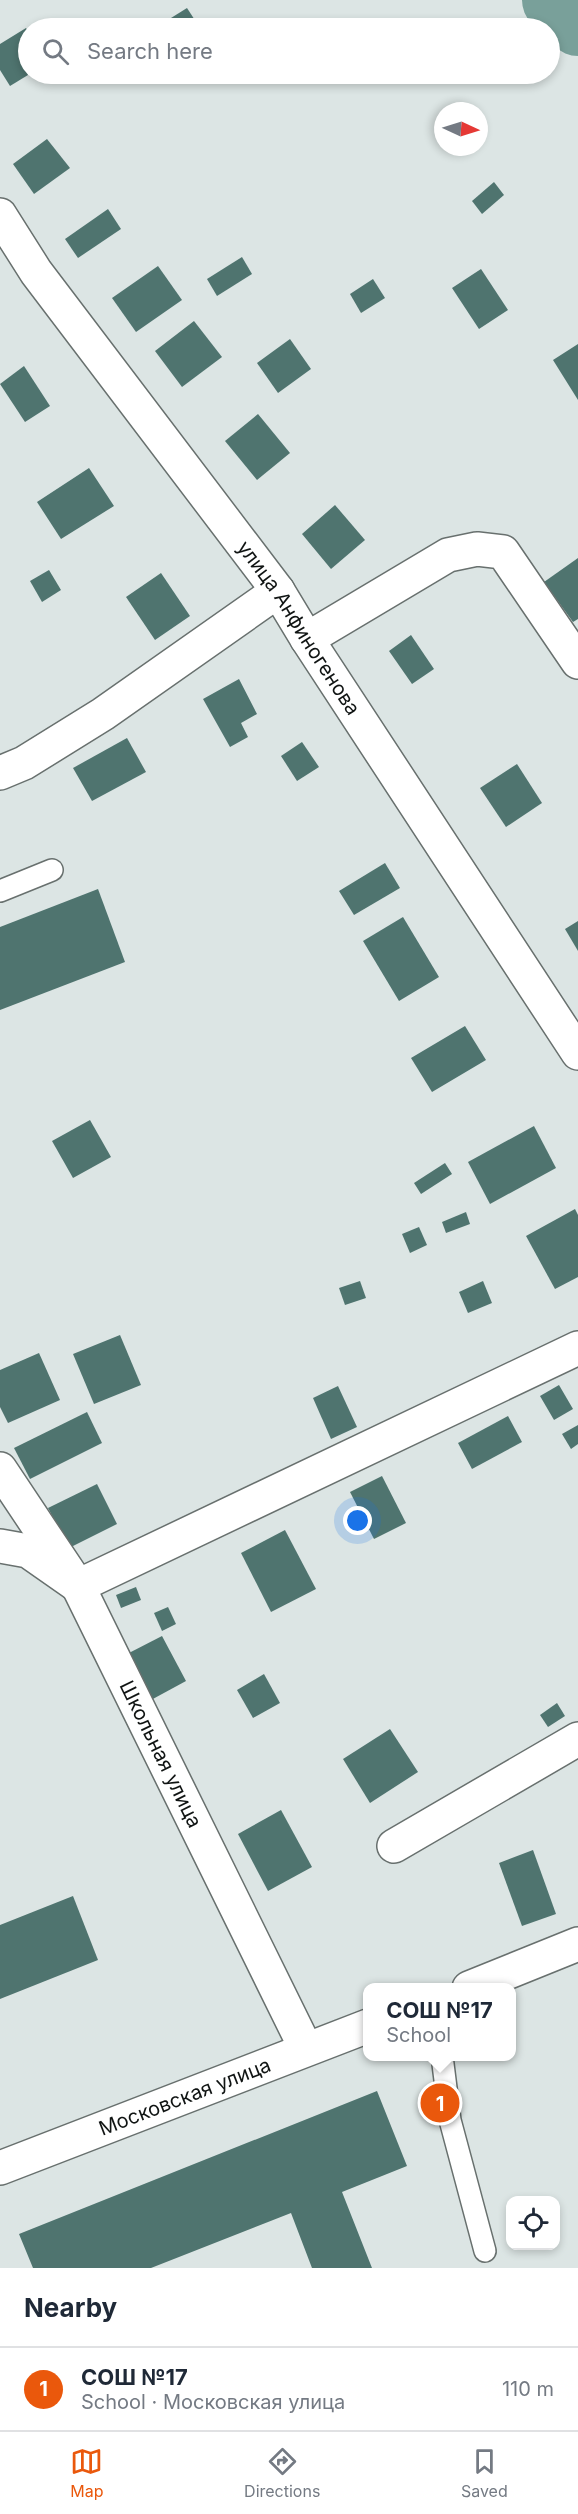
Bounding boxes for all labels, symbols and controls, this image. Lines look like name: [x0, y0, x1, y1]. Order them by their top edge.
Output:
search box: [18, 18, 560, 84]
icon: search: [39, 35, 72, 68]
text: Search here: [87, 38, 213, 64]
north arrow: [434, 102, 488, 156]
street label: улица Анфиногенова: [232, 536, 365, 719]
your location: [343, 1506, 372, 1535]
street label: Школьная улица: [114, 1677, 207, 1832]
popup: [363, 1983, 516, 2061]
text: СОШ №17: [386, 1997, 493, 2023]
text: School: [386, 2023, 451, 2047]
street label: Московская улица: [95, 2053, 274, 2141]
pin: 1: [420, 2080, 460, 2126]
map controls: [506, 2196, 560, 2250]
button: locate: [506, 2196, 560, 2250]
text: Nearby: [24, 2292, 117, 2323]
text: СОШ №17: [81, 2364, 188, 2390]
text: 1: [39, 2377, 48, 2401]
text: 110 m: [502, 2377, 554, 2401]
text: School · Московская улица: [81, 2390, 345, 2414]
tab: Map: [70, 2445, 104, 2501]
tab: Directions: [244, 2445, 320, 2501]
tab: Saved: [461, 2445, 508, 2501]

